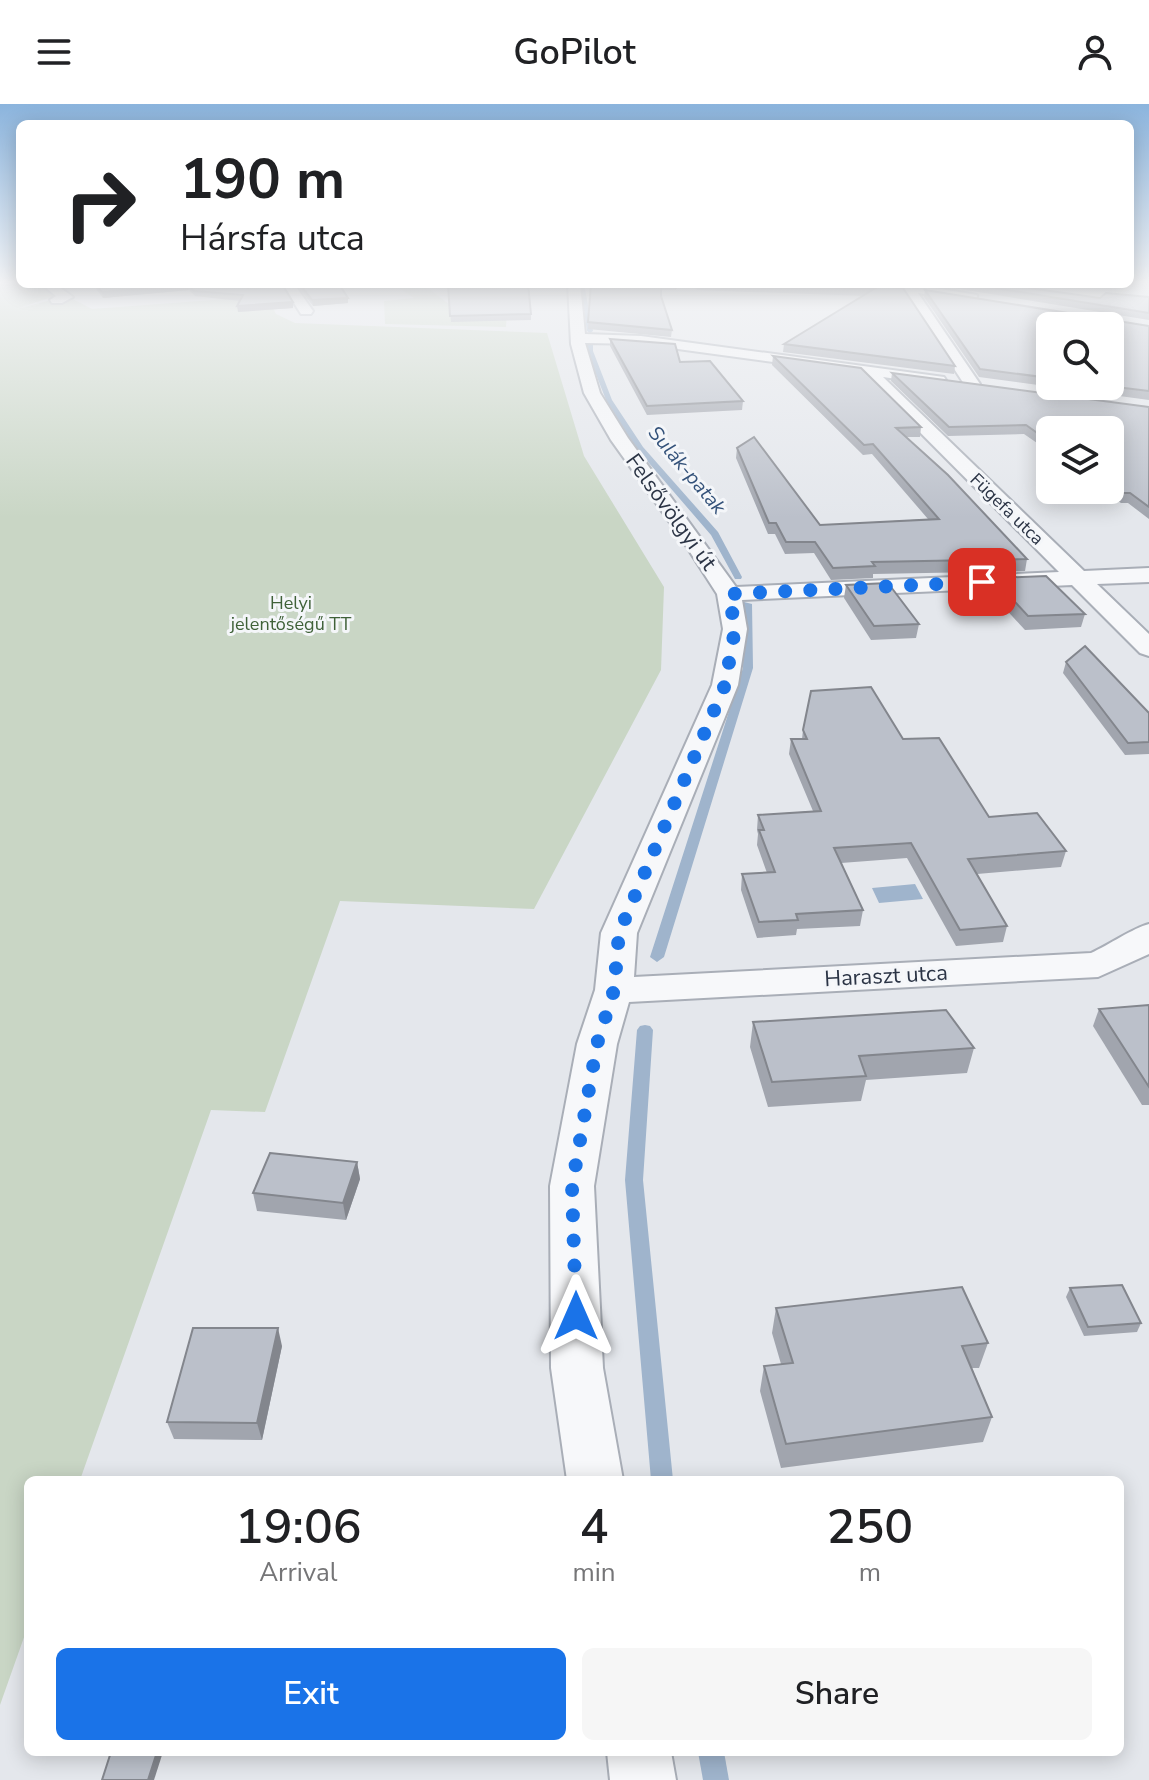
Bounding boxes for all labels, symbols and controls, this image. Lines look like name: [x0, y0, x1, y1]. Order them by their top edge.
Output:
text: GoPilot: [513, 28, 636, 77]
icon: menu: [32, 30, 76, 74]
icon: person: [1073, 30, 1117, 74]
text: 190 m: [180, 141, 345, 218]
icon: right: [48, 152, 152, 256]
text: Hársfa utca: [180, 214, 365, 263]
map controls: [1036, 312, 1124, 504]
button: search: [1036, 312, 1124, 400]
button: layers: [1036, 416, 1124, 504]
water label: Sulák-patak: [642, 420, 733, 521]
street label: Felsővölgyi út: [619, 448, 724, 577]
street label: Fügefa utca: [965, 468, 1049, 550]
pin: [948, 548, 1016, 616]
icon: arrive: [960, 560, 1004, 604]
park label: Helyi jelentőségű TT: [229, 591, 351, 636]
street label: Haraszt utca: [824, 958, 948, 994]
position arrow: [534, 1274, 618, 1358]
text: 19:06: [235, 1494, 362, 1560]
text: 4: [580, 1494, 608, 1560]
text: 250: [827, 1494, 913, 1560]
text: Arrival: [259, 1555, 337, 1590]
text: min: [573, 1555, 616, 1590]
text: m: [859, 1555, 881, 1590]
button: Exit: [56, 1648, 566, 1740]
button: Share: [582, 1648, 1092, 1740]

